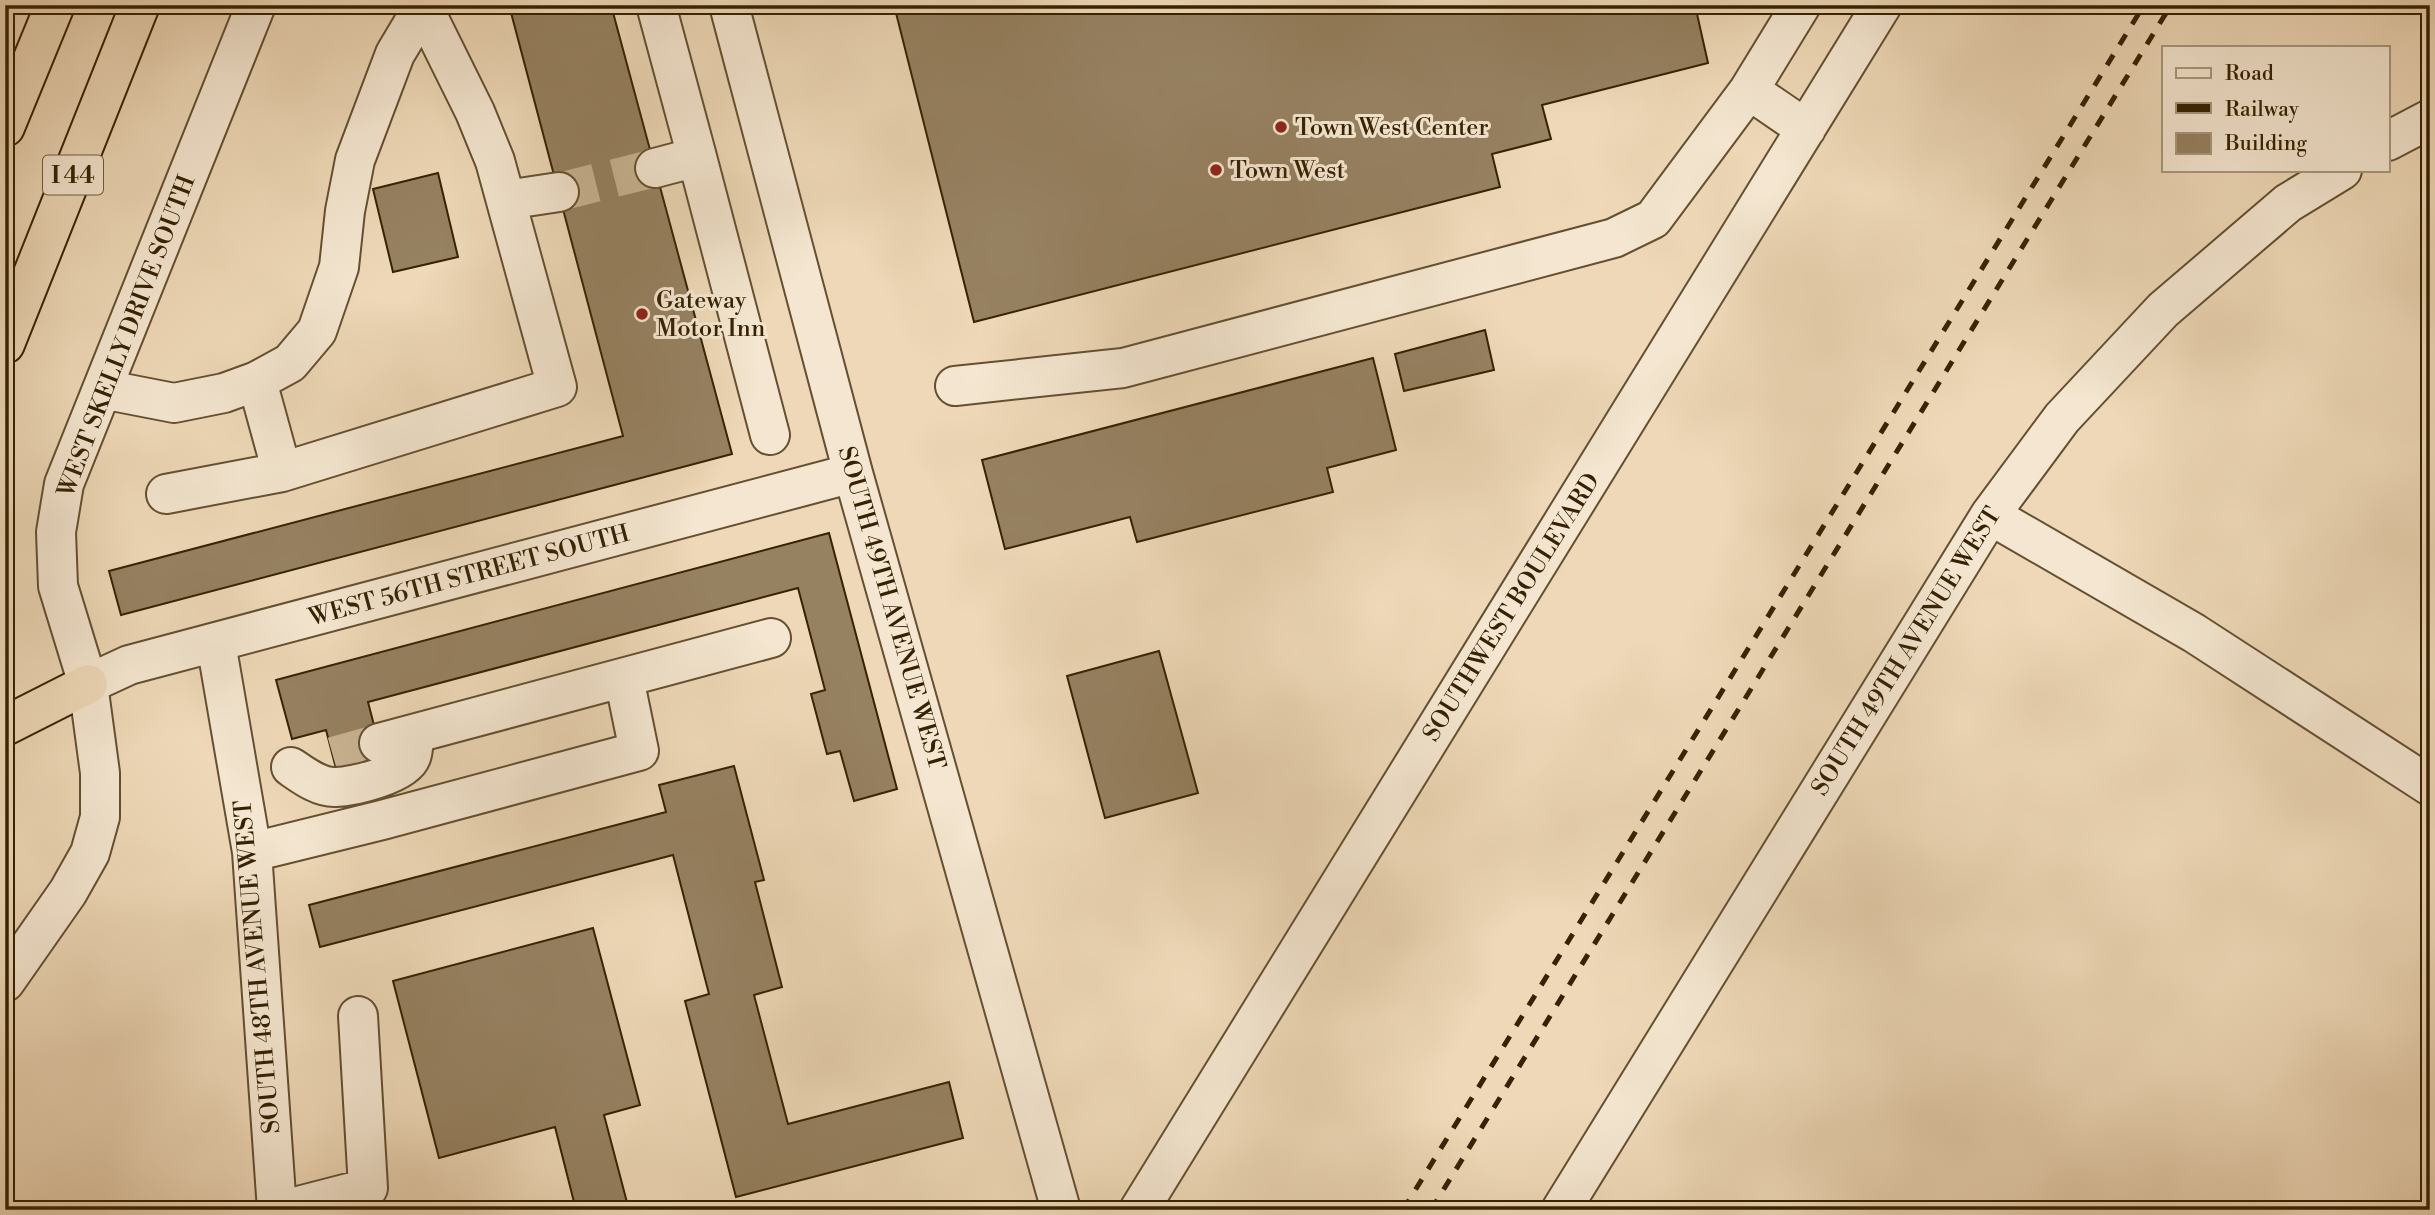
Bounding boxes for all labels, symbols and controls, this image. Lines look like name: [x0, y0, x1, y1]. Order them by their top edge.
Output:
legend: [2162, 46, 2390, 172]
text: Road: [2225, 61, 2274, 87]
text: Railway: [2225, 97, 2300, 123]
place label: Town West Center: [1295, 113, 1489, 143]
marker: Town West Center: [1273, 119, 1289, 135]
text: Building: [2224, 131, 2307, 157]
road number: I 44: [43, 156, 103, 194]
place label: Town West: [1230, 156, 1346, 186]
marker: Town West: [1208, 162, 1224, 178]
street label: WEST SKELLY DRIVE SOUTH: [51, 171, 202, 503]
place label: Gateway Motor Inn: [656, 286, 765, 344]
marker: Gateway Motor Inn: [634, 306, 650, 322]
street label: SOUTH 49TH AVENUE WEST: [830, 443, 952, 773]
street label: SOUTHWEST BOULEVARD: [1417, 468, 1607, 747]
street label: SOUTH 49TH AVENUE WEST: [1805, 502, 2008, 801]
street label: WEST 56TH STREET SOUTH: [305, 519, 633, 634]
street label: SOUTH 48TH AVENUE WEST: [228, 799, 288, 1135]

